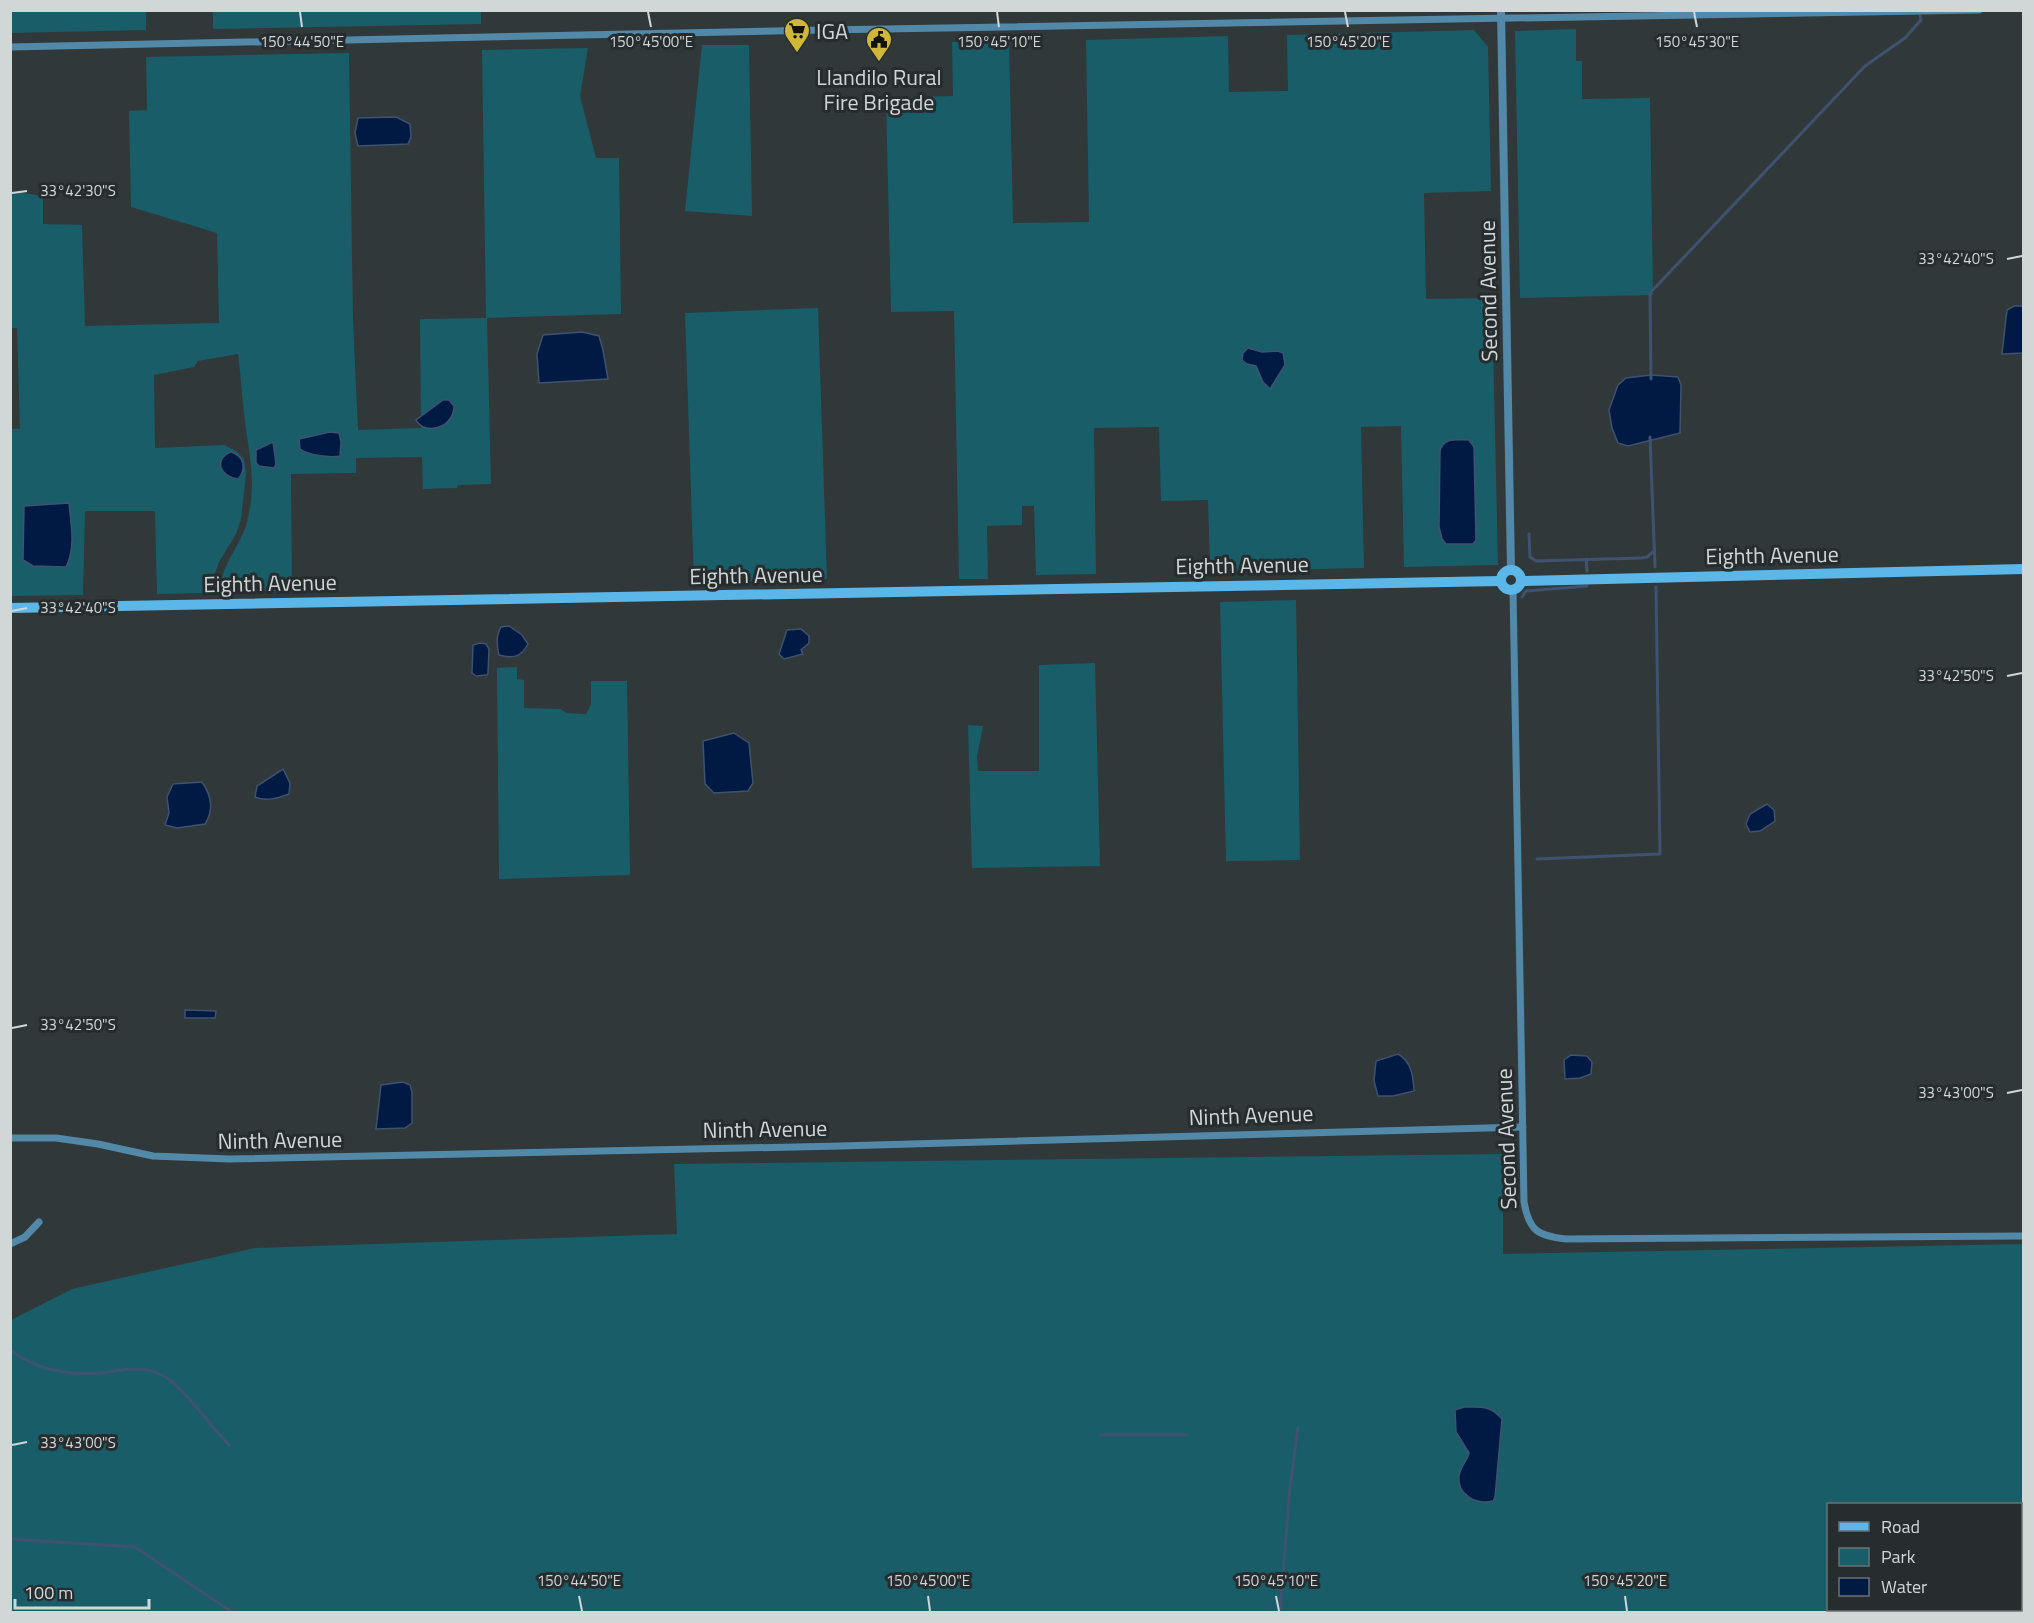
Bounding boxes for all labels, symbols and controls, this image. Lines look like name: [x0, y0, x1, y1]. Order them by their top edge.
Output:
place label: IGA: [816, 14, 848, 48]
supermarket icon: IGA: [782, 16, 812, 54]
public building icon: Llandilo Rural Fire Brigade: [864, 25, 894, 63]
text: 150°44'50"E: [260, 30, 344, 53]
text: 150°45'00"E: [609, 30, 693, 53]
text: 150°45'10"E: [957, 30, 1041, 53]
text: 150°45'20"E: [1306, 30, 1390, 53]
text: 150°45'30"E: [1655, 30, 1739, 53]
place label: Llandilo Rural Fire Brigade: [816, 60, 942, 119]
text: 33°42'30"S: [40, 179, 116, 202]
street label: Second Avenue: [1470, 220, 1506, 362]
text: 33°42'40"S: [1918, 247, 1994, 270]
street label: Eighth Avenue: [1705, 537, 1839, 573]
street label: Eighth Avenue: [1175, 547, 1309, 583]
street label: Eighth Avenue: [689, 557, 823, 593]
street label: Eighth Avenue: [203, 565, 337, 601]
text: 33°42'40"S: [40, 596, 116, 619]
text: 33°42'50"S: [1918, 664, 1994, 687]
text: 33°42'50"S: [40, 1013, 116, 1036]
street label: Second Avenue: [1487, 1068, 1525, 1210]
text: 33°43'00"S: [1918, 1081, 1994, 1104]
street label: Ninth Avenue: [1188, 1096, 1314, 1134]
street label: Ninth Avenue: [702, 1111, 828, 1147]
street label: Ninth Avenue: [217, 1122, 343, 1158]
text: 33°43'00"S: [40, 1431, 116, 1454]
legend: [1827, 1503, 2022, 1611]
text: Road: [1881, 1513, 1920, 1540]
text: Park: [1881, 1543, 1916, 1570]
text: 150°44'50"E: [537, 1569, 621, 1592]
text: 150°45'00"E: [886, 1569, 970, 1592]
text: 150°45'10"E: [1234, 1569, 1318, 1592]
text: 150°45'20"E: [1583, 1569, 1667, 1592]
scale bar: [15, 1572, 148, 1610]
text: Water: [1881, 1573, 1927, 1600]
text: 100 m: [24, 1579, 73, 1606]

